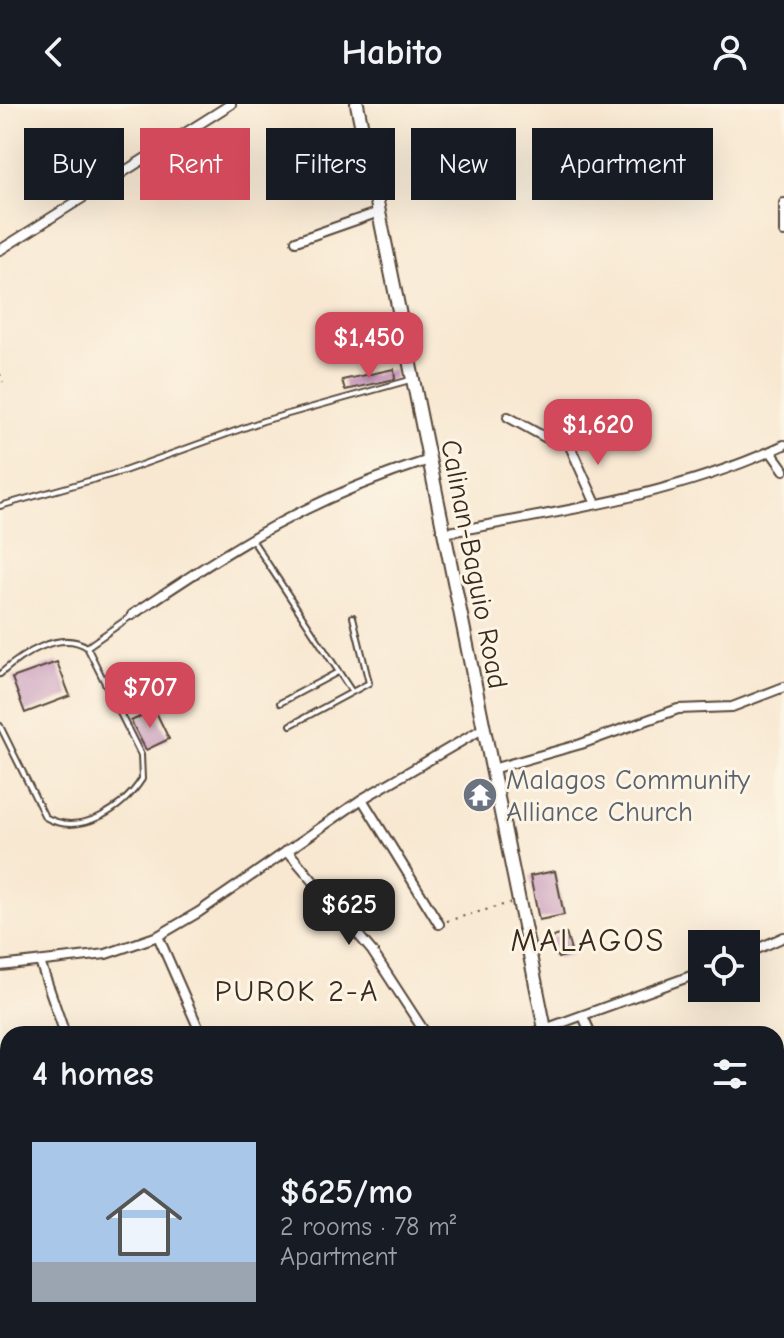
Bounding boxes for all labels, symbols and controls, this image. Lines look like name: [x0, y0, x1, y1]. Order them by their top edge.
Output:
icon: back: [32, 30, 76, 74]
icon: person: [708, 30, 752, 74]
text: Habito: [341, 32, 443, 73]
chip: Buy: [24, 128, 124, 200]
chip: Rent: [140, 128, 250, 200]
chip: Filters: [266, 128, 395, 200]
chip: New: [411, 128, 516, 200]
chip: Apartment: [532, 128, 713, 200]
pin: $1,450: [304, 312, 434, 380]
text: $1,450: [333, 323, 405, 353]
pin: $1,620: [533, 399, 663, 467]
text: $1,620: [562, 410, 634, 440]
street label: Calinan-Baguio Road: [434, 437, 514, 691]
pin: $707: [103, 662, 197, 730]
text: $707: [123, 673, 177, 703]
place label: Malagos Community Alliance Church: [506, 764, 750, 828]
temple icon: Malagos Community Alliance Church: [461, 776, 499, 814]
pin: $625: [302, 879, 396, 947]
text: $625: [321, 890, 377, 920]
district label: MALAGOS: [510, 922, 666, 959]
map controls: [688, 930, 760, 1002]
button: locate: [688, 930, 760, 1002]
district label: PUROK 2-A: [215, 974, 379, 1009]
icon: filters: [708, 1052, 752, 1096]
text: 4 homes: [32, 1054, 154, 1094]
text: $625/mo: [280, 1172, 413, 1212]
icon: home: [96, 1174, 192, 1270]
text: 2 rooms · 78 m²: [280, 1212, 456, 1242]
text: Apartment: [280, 1242, 396, 1272]

